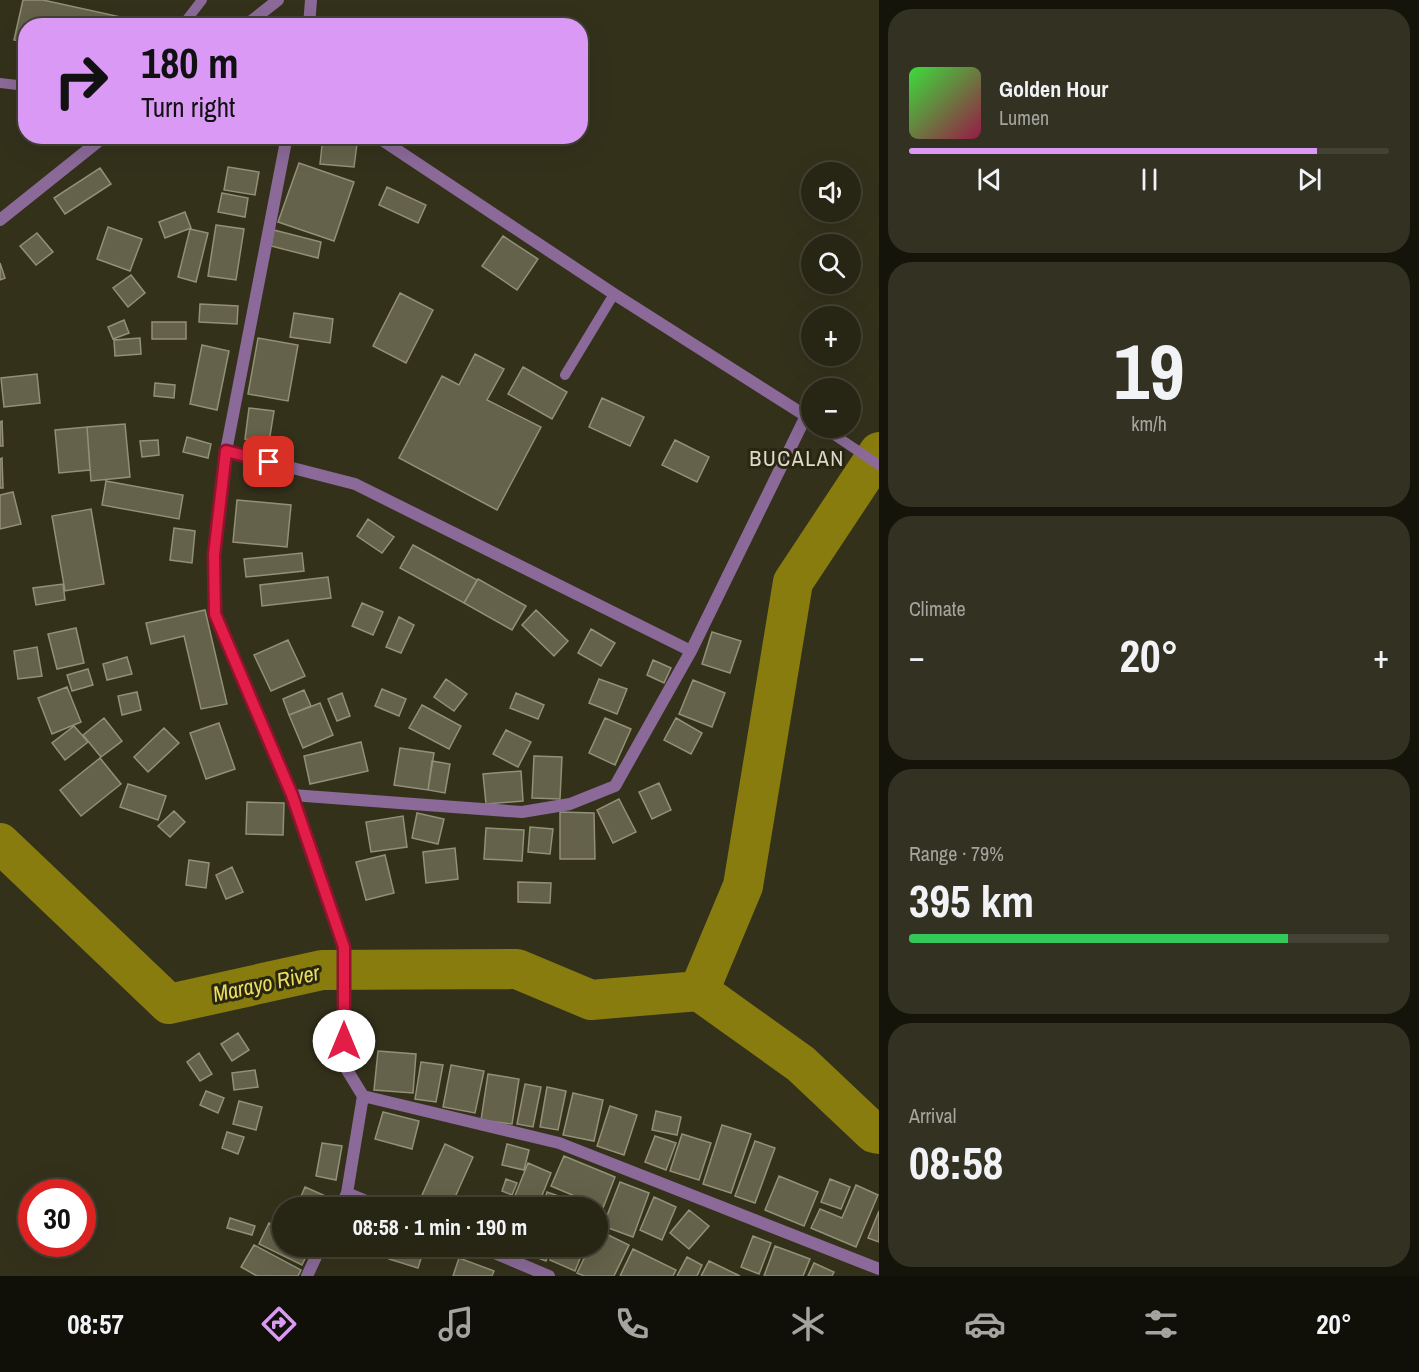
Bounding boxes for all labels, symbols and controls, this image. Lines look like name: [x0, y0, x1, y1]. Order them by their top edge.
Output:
text: 180 m: [141, 35, 239, 91]
icon: right: [42, 42, 120, 120]
text: Golden Hour: [999, 74, 1108, 104]
text: Turn right: [141, 89, 235, 125]
text: Lumen: [999, 104, 1049, 131]
map controls: [801, 162, 861, 438]
button: sound: [801, 162, 861, 222]
icon: previous: [973, 163, 1006, 196]
icon: pause: [1133, 163, 1166, 196]
icon: next: [1293, 163, 1326, 196]
button: search: [801, 234, 861, 294]
button: +: [801, 306, 861, 366]
text: 19: [1113, 318, 1185, 423]
button: −: [801, 378, 861, 438]
text: km/h: [1131, 410, 1167, 437]
pin: [243, 436, 294, 487]
district label: BUCALAN: [749, 443, 845, 473]
icon: arrive: [252, 445, 285, 478]
text: Climate: [909, 595, 966, 622]
text: 20°: [1119, 625, 1179, 686]
text: −: [909, 634, 925, 678]
text: +: [1373, 634, 1389, 678]
text: Range · 79%: [909, 840, 1004, 867]
text: 395 km: [909, 870, 1034, 931]
water label: Marayo River: [210, 957, 323, 1009]
position arrow: [312, 1009, 376, 1073]
text: Arrival: [909, 1102, 956, 1129]
text: 08:58: [909, 1132, 1003, 1193]
speed limit sign: 30: [18, 1179, 96, 1257]
text: 08:58 · 1 min · 190 m: [353, 1212, 527, 1242]
icon: directions: [258, 1303, 300, 1345]
icon: music: [435, 1303, 477, 1345]
icon: phone: [611, 1303, 653, 1345]
icon: climate: [787, 1303, 829, 1345]
icon: car: [964, 1303, 1006, 1345]
icon: filters: [1140, 1303, 1182, 1345]
text: 08:57: [67, 1306, 124, 1342]
text: 20°: [1316, 1306, 1352, 1342]

